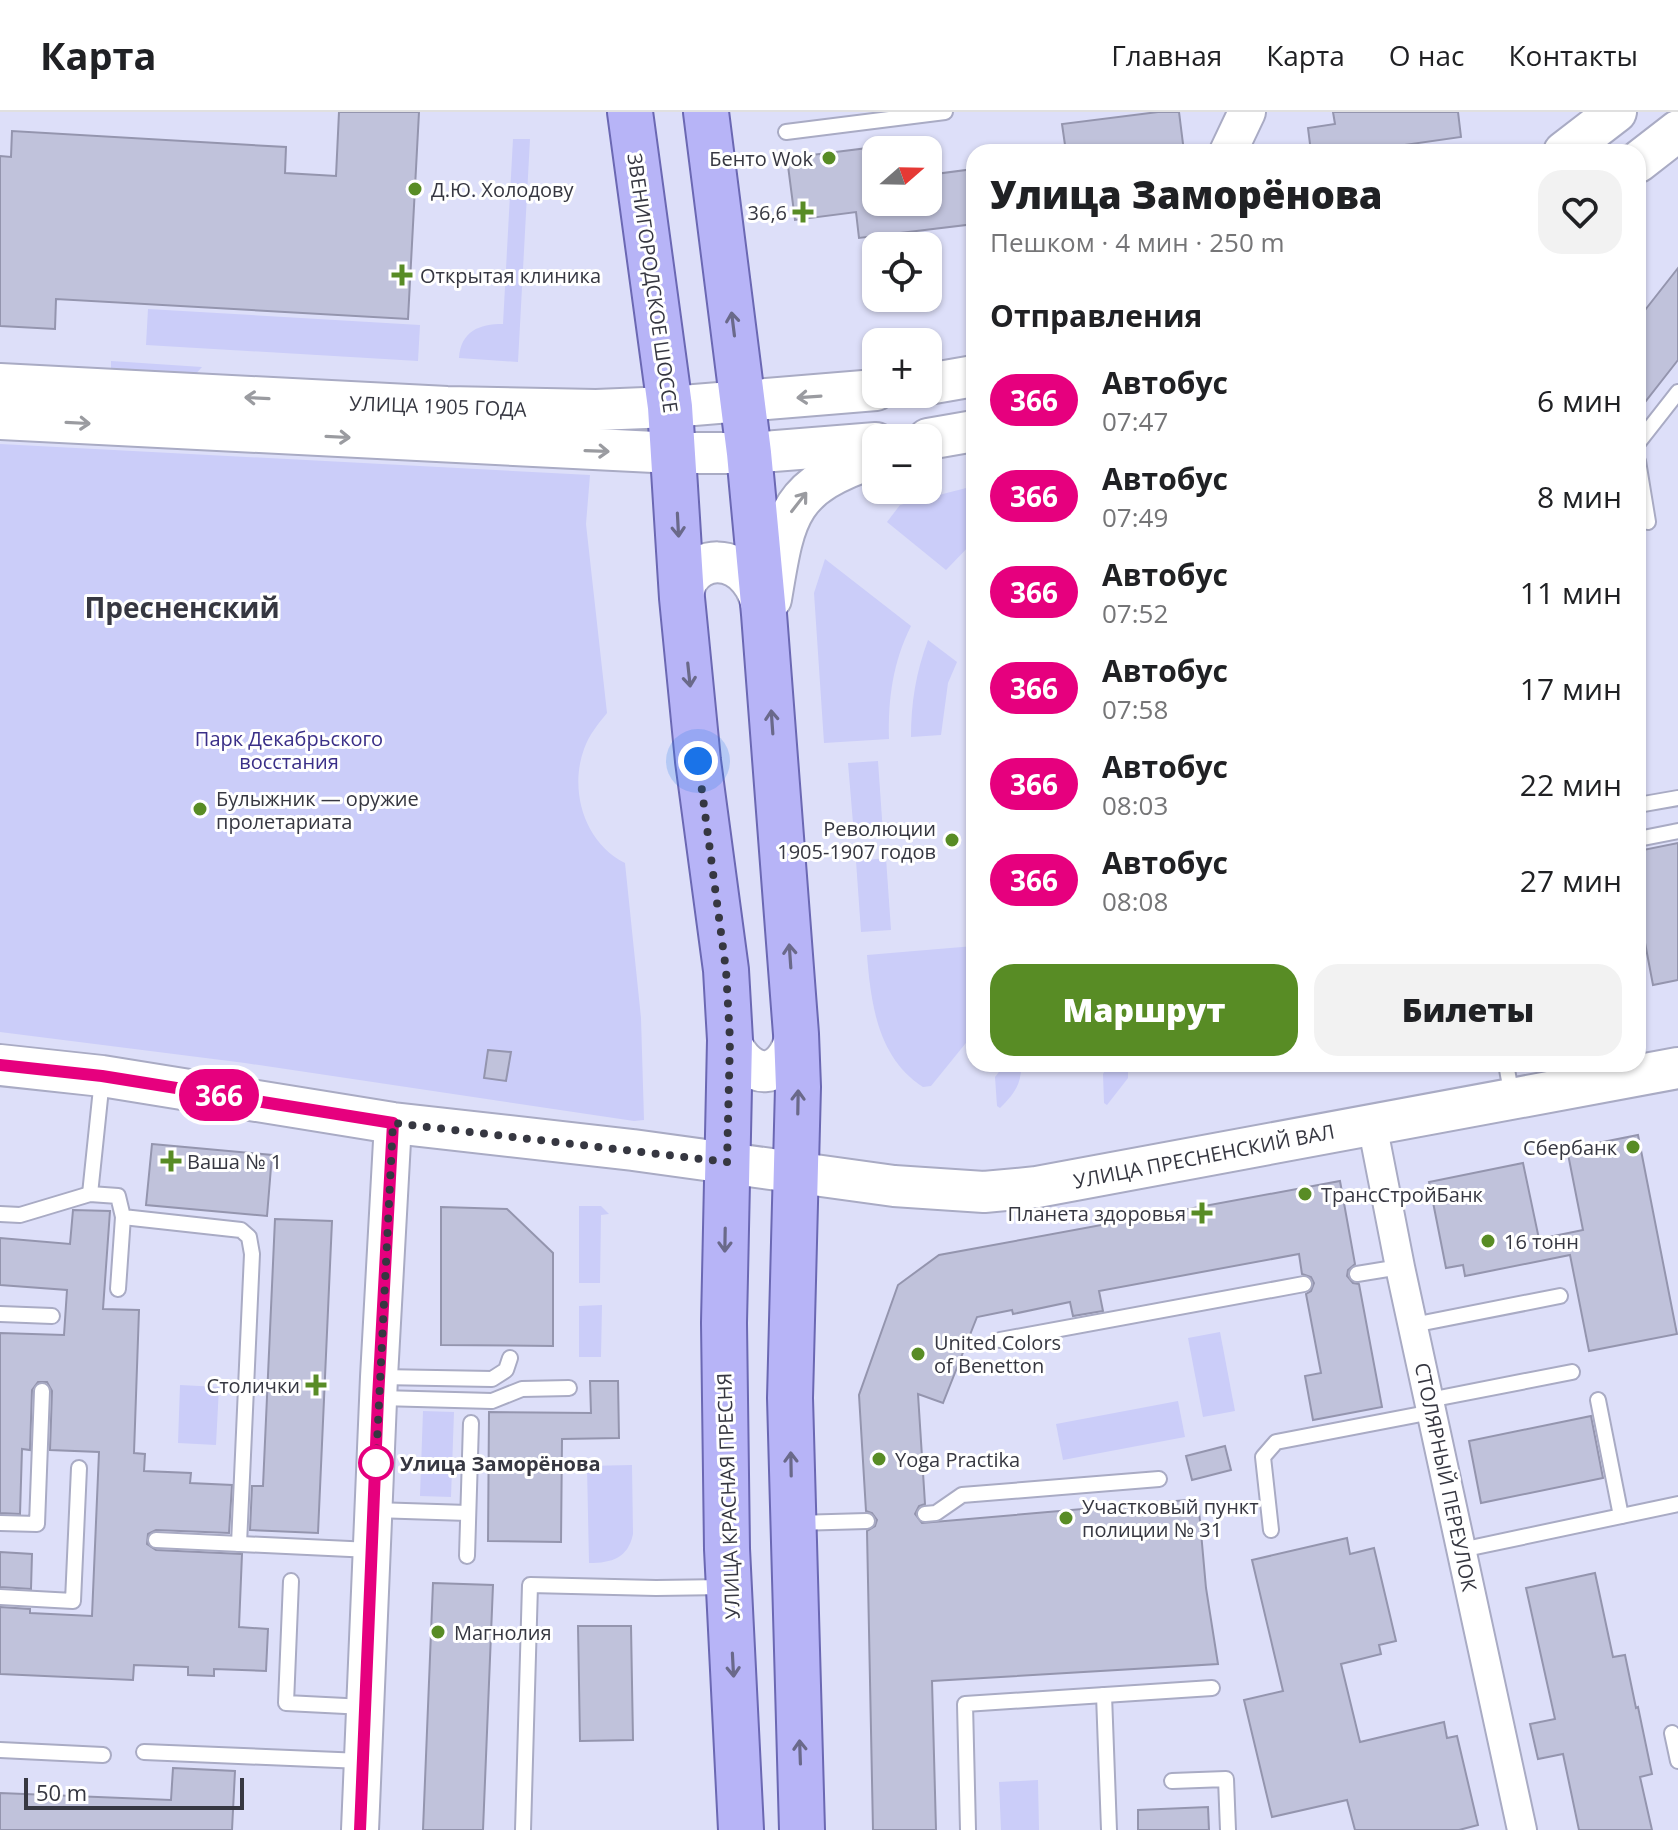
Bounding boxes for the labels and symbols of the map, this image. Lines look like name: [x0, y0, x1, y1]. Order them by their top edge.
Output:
north arrow: [862, 136, 942, 216]
place label: Бенто Wok: [709, 145, 813, 172]
marker: Бенто Wok: [820, 149, 838, 167]
street label: ЗВЕНИГОРОДСКОЕ ШОССЕ: [621, 151, 685, 415]
place label: Д.Ю. Холодову: [431, 176, 574, 203]
marker: Д.Ю. Холодову: [406, 180, 424, 198]
place label: 36,6: [748, 199, 787, 226]
marker: 36,6: [794, 203, 812, 221]
place label: Открытая клиника: [420, 262, 601, 289]
marker: Открытая клиника: [391, 264, 413, 286]
one-way arrow: [725, 312, 740, 337]
street label: УЛИЦА 1905 ГОДА: [349, 389, 527, 423]
one-way arrow: [244, 390, 271, 405]
one-way arrow: [796, 390, 823, 405]
one-way arrow: [64, 415, 91, 430]
one-way arrow: [324, 430, 350, 445]
one-way arrow: [583, 443, 610, 458]
one-way arrow: [790, 492, 808, 513]
one-way arrow: [671, 511, 686, 538]
district label: Пресненский: [84, 588, 280, 626]
one-way arrow: [682, 661, 697, 688]
one-way arrow: [764, 709, 779, 736]
park label: Парк Декабрьского восстания: [195, 725, 383, 775]
your location: [678, 741, 718, 781]
place label: Булыжник — оружие пролетариата: [216, 785, 419, 835]
marker: Булыжник — оружие пролетариата: [191, 800, 209, 818]
place label: Революции 1905-1907 годов: [777, 815, 936, 865]
marker: Революции 1905-1907 годов: [943, 831, 961, 849]
one-way arrow: [782, 943, 797, 970]
line badge: 366: [173, 1069, 265, 1121]
one-way arrow: [790, 1089, 806, 1116]
street label: УЛИЦА ПРЕСНЕНСКИЙ ВАЛ: [1071, 1117, 1337, 1195]
place label: Сбербанк: [1523, 1134, 1618, 1161]
marker: Сбербанк: [1624, 1138, 1642, 1156]
place label: Ваша № 1: [187, 1148, 282, 1175]
marker: Ваша № 1: [162, 1152, 180, 1170]
place label: ТрансСтройБанк: [1321, 1181, 1484, 1208]
marker: ТрансСтройБанк: [1296, 1185, 1314, 1203]
place label: Планета здоровья: [1007, 1200, 1186, 1227]
marker: Планета здоровья: [1193, 1204, 1211, 1222]
one-way arrow: [717, 1226, 733, 1253]
place label: 16 тонн: [1504, 1228, 1579, 1255]
marker: 16 тонн: [1479, 1232, 1497, 1250]
place label: United Colors of Benetton: [934, 1329, 1061, 1379]
marker: United Colors of Benetton: [909, 1345, 927, 1363]
street label: СТОЛЯРНЫЙ ПЕРЕУЛОК: [1409, 1360, 1484, 1595]
place label: Столички: [207, 1372, 300, 1399]
street label: УЛИЦА КРАСНАЯ ПРЕСНЯ: [710, 1372, 746, 1620]
marker: Столички: [307, 1376, 325, 1394]
marker: Улица Заморёнова: [359, 1446, 393, 1480]
place label: Yoga Practika: [895, 1446, 1020, 1473]
place label: Улица Заморёнова: [400, 1450, 601, 1477]
marker: Yoga Practika: [870, 1450, 888, 1468]
one-way arrow: [783, 1451, 799, 1478]
place label: Участковый пункт полиции № 31: [1082, 1493, 1259, 1543]
marker: Участковый пункт полиции № 31: [1057, 1509, 1075, 1527]
place label: Магнолия: [454, 1619, 552, 1646]
marker: Магнолия: [429, 1623, 447, 1641]
one-way arrow: [726, 1651, 741, 1677]
one-way arrow: [792, 1739, 807, 1766]
scale bar: [24, 1774, 244, 1810]

